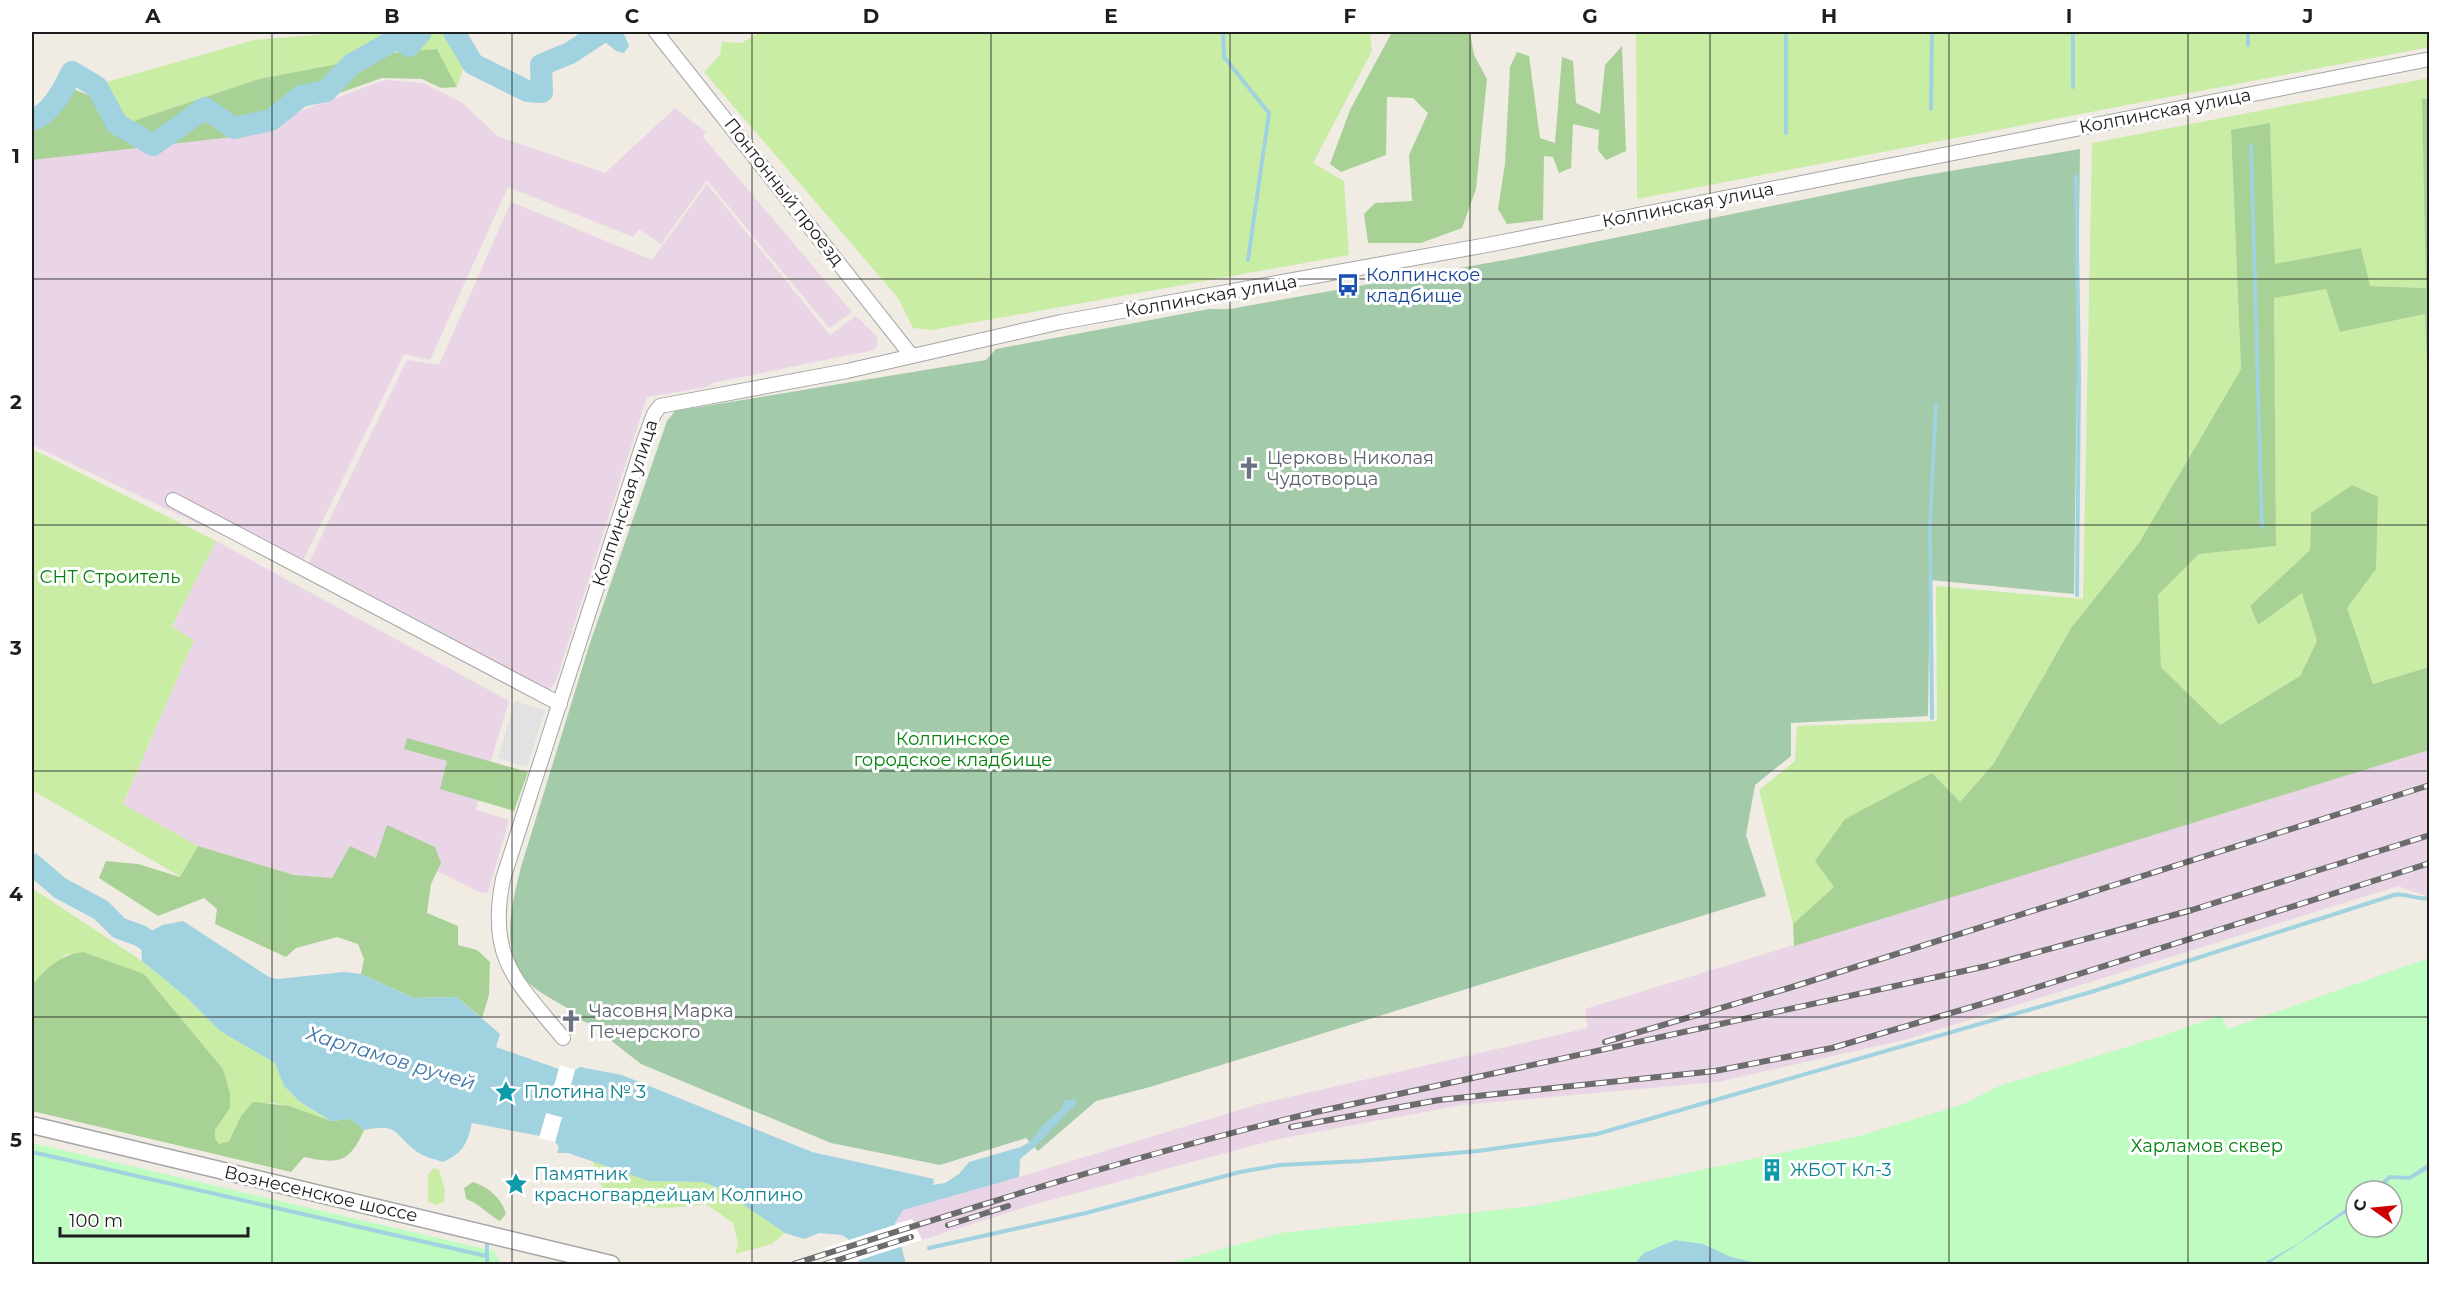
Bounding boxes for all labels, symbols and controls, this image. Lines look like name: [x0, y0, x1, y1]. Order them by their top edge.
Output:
text: A: [144, 4, 161, 28]
text: B: [384, 4, 400, 28]
text: C: [625, 4, 640, 28]
text: D: [863, 4, 879, 28]
text: E: [1104, 4, 1118, 28]
text: F: [1344, 4, 1357, 28]
text: G: [1582, 4, 1598, 28]
text: H: [1821, 4, 1837, 28]
text: I: [2066, 4, 2072, 28]
text: J: [2302, 4, 2313, 28]
street label: Колпинская улица: [2077, 84, 2253, 138]
street label: Понтонный проезд: [719, 114, 849, 271]
text: 1: [12, 144, 20, 168]
street label: Колпинская улица: [1600, 178, 1776, 232]
place label: Колпинское кладбище: [1366, 264, 1480, 307]
street label: Колпинская улица: [1123, 270, 1299, 322]
bus stop icon: Колпинское кладбище: [1335, 272, 1361, 298]
text: 2: [10, 390, 22, 414]
street label: Колпинская улица: [588, 417, 662, 589]
place label: Церковь Николая Чудотворца: [1267, 447, 1434, 490]
church icon: Церковь Николая Чудотворца: [1236, 455, 1262, 481]
park label: СНТ Строитель: [40, 566, 180, 588]
text: 3: [9, 636, 22, 660]
park label: Колпинское городское кладбище: [854, 728, 1052, 771]
text: 4: [9, 882, 23, 906]
place label: Часовня Марка Печерского: [589, 1000, 733, 1043]
church icon: Часовня Марка Печерского: [558, 1008, 584, 1034]
water label: Харламов ручей: [303, 1021, 478, 1095]
place icon: Плотина № 3: [493, 1079, 519, 1105]
place label: Плотина № 3: [524, 1081, 646, 1103]
text: 5: [10, 1128, 22, 1152]
park label: Харламов сквер: [2131, 1135, 2283, 1157]
building icon: ЖБОТ Кл-3: [1759, 1157, 1785, 1183]
place label: ЖБОТ Кл-3: [1790, 1159, 1892, 1181]
street label: Вознесенское шоссе: [222, 1161, 420, 1227]
place label: Памятник красногвардейцам Колпино: [534, 1163, 803, 1206]
place icon: Памятник красногвардейцам Колпино: [503, 1171, 529, 1197]
north arrow: [2344, 1179, 2404, 1239]
text: С: [2349, 1197, 2371, 1213]
scale bar: [60, 1200, 248, 1238]
text: 100 m: [69, 1210, 123, 1232]

